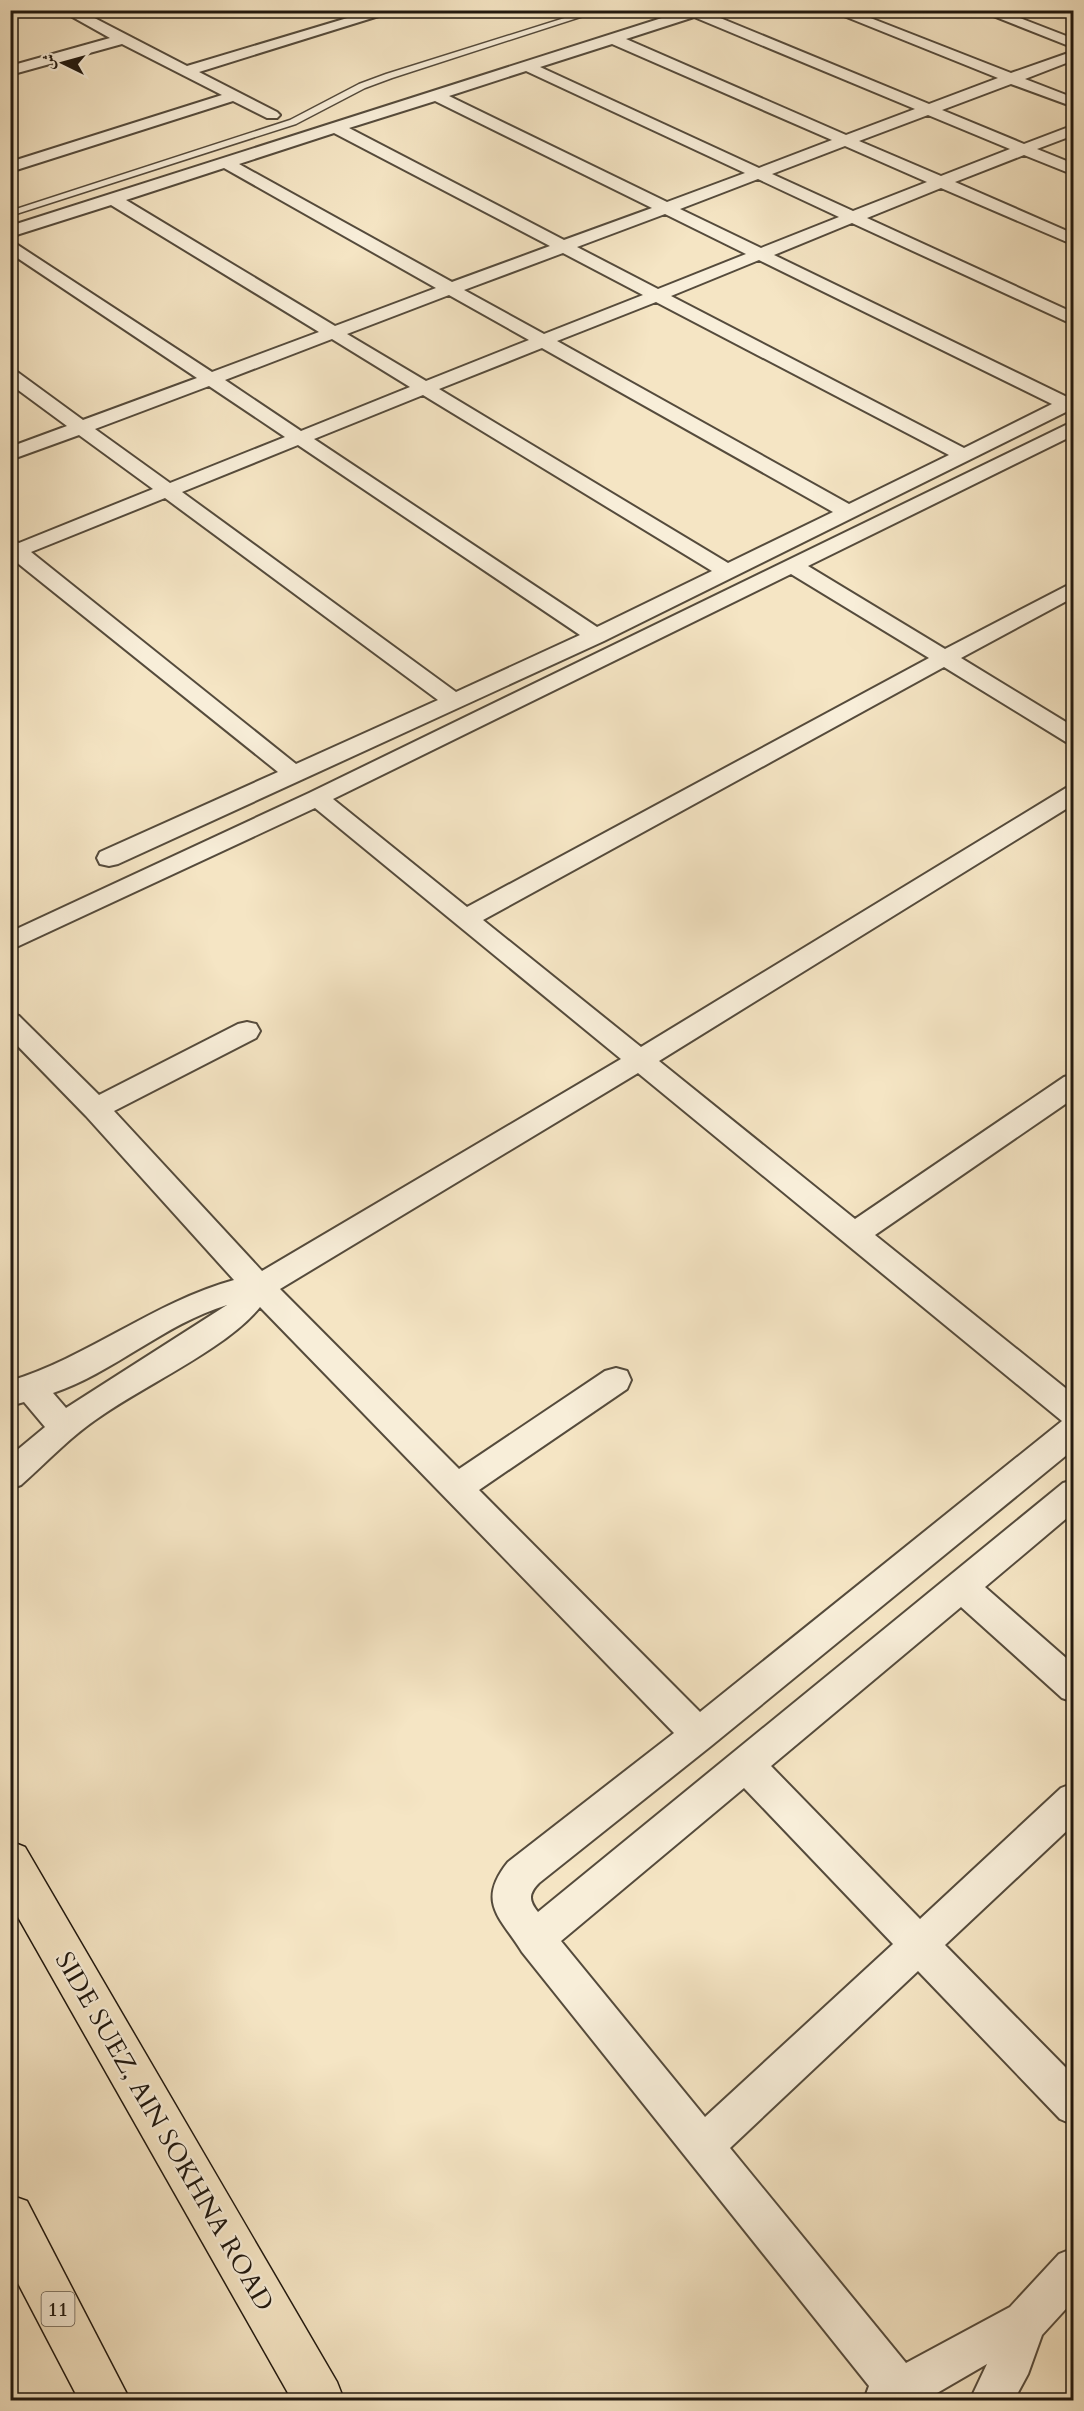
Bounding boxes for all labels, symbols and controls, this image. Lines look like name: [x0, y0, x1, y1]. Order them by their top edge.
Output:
north arrow: [33, 33, 93, 93]
text: ش: [37, 53, 61, 71]
street label: SIDE SUEZ, AIN SOKHNA ROAD: [47, 1945, 282, 2317]
road number: 11: [42, 2292, 74, 2326]

